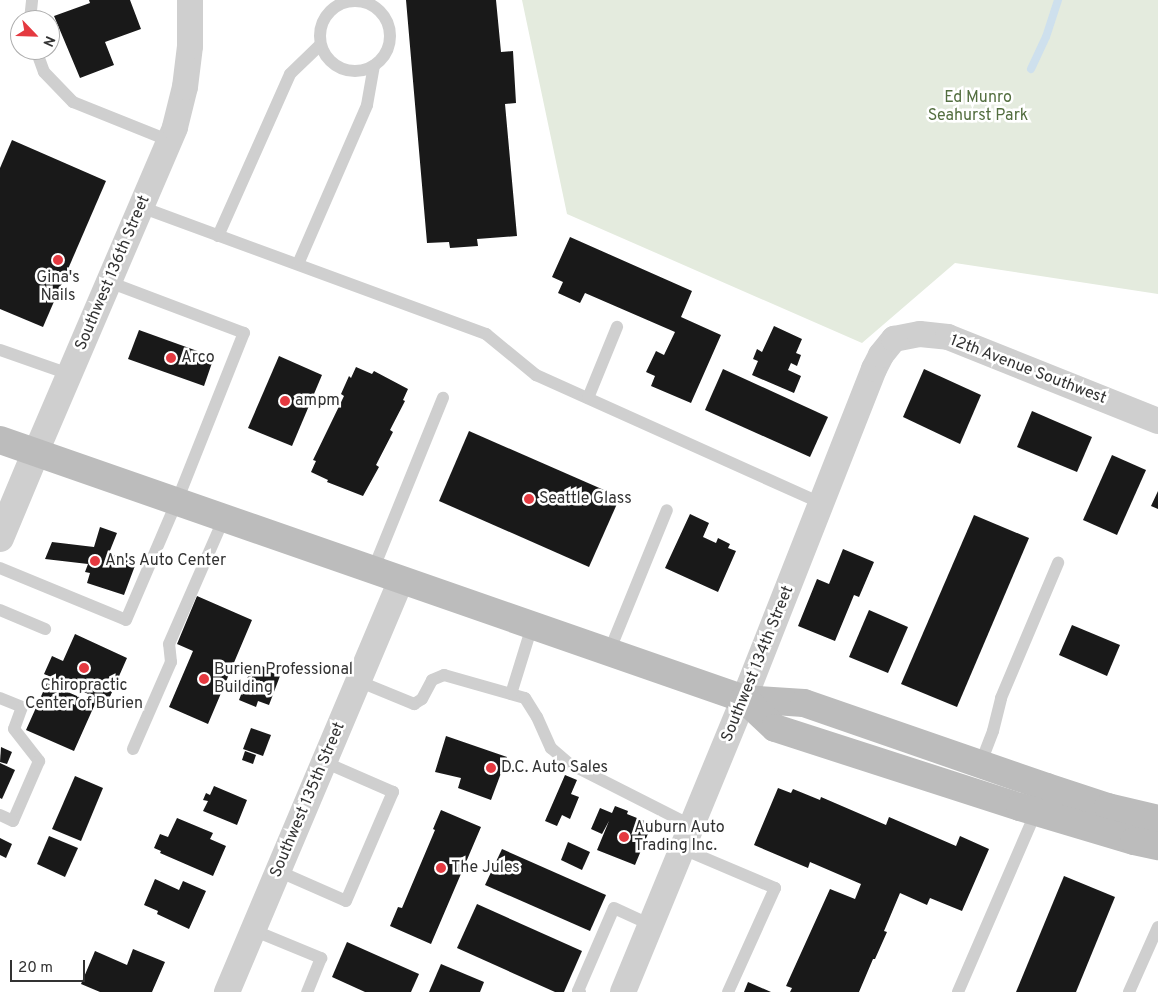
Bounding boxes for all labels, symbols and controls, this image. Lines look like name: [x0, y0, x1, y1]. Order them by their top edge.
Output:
north arrow: [10, 10, 60, 60]
text: N: [38, 33, 58, 49]
park label: Ed Munro Seahurst Park: [928, 88, 1028, 126]
street label: Southwest 136th Street: [72, 193, 154, 353]
marker: Gina's Nails: [52, 254, 64, 266]
place label: Gina's Nails: [36, 268, 80, 306]
street label: 12th Avenue Southwest: [947, 331, 1109, 409]
place label: Arco: [181, 348, 215, 368]
marker: Arco: [165, 352, 177, 364]
place label: ampm: [295, 391, 340, 411]
marker: ampm: [279, 395, 291, 407]
place label: Seattle Glass: [539, 489, 632, 509]
marker: Seattle Glass: [523, 493, 535, 505]
place label: An's Auto Center: [105, 551, 227, 571]
marker: An's Auto Center: [89, 555, 101, 567]
street label: Southwest 134th Street: [718, 583, 798, 745]
place label: Burien Professional Building: [214, 660, 353, 698]
marker: Chiropractic Center of Burien: [78, 662, 90, 674]
marker: Burien Professional Building: [198, 673, 210, 685]
place label: Chiropractic Center of Burien: [25, 676, 143, 714]
street label: Southwest 135th Street: [267, 719, 349, 881]
place label: D.C. Auto Sales: [501, 758, 609, 778]
marker: D.C. Auto Sales: [485, 762, 497, 774]
place label: Auburn Auto Trading Inc.: [634, 818, 725, 856]
marker: Auburn Auto Trading Inc.: [618, 831, 630, 843]
place label: The Jules: [451, 858, 520, 878]
marker: The Jules: [435, 862, 447, 874]
scale bar: [12, 950, 88, 982]
text: 20 m: [18, 959, 53, 978]

